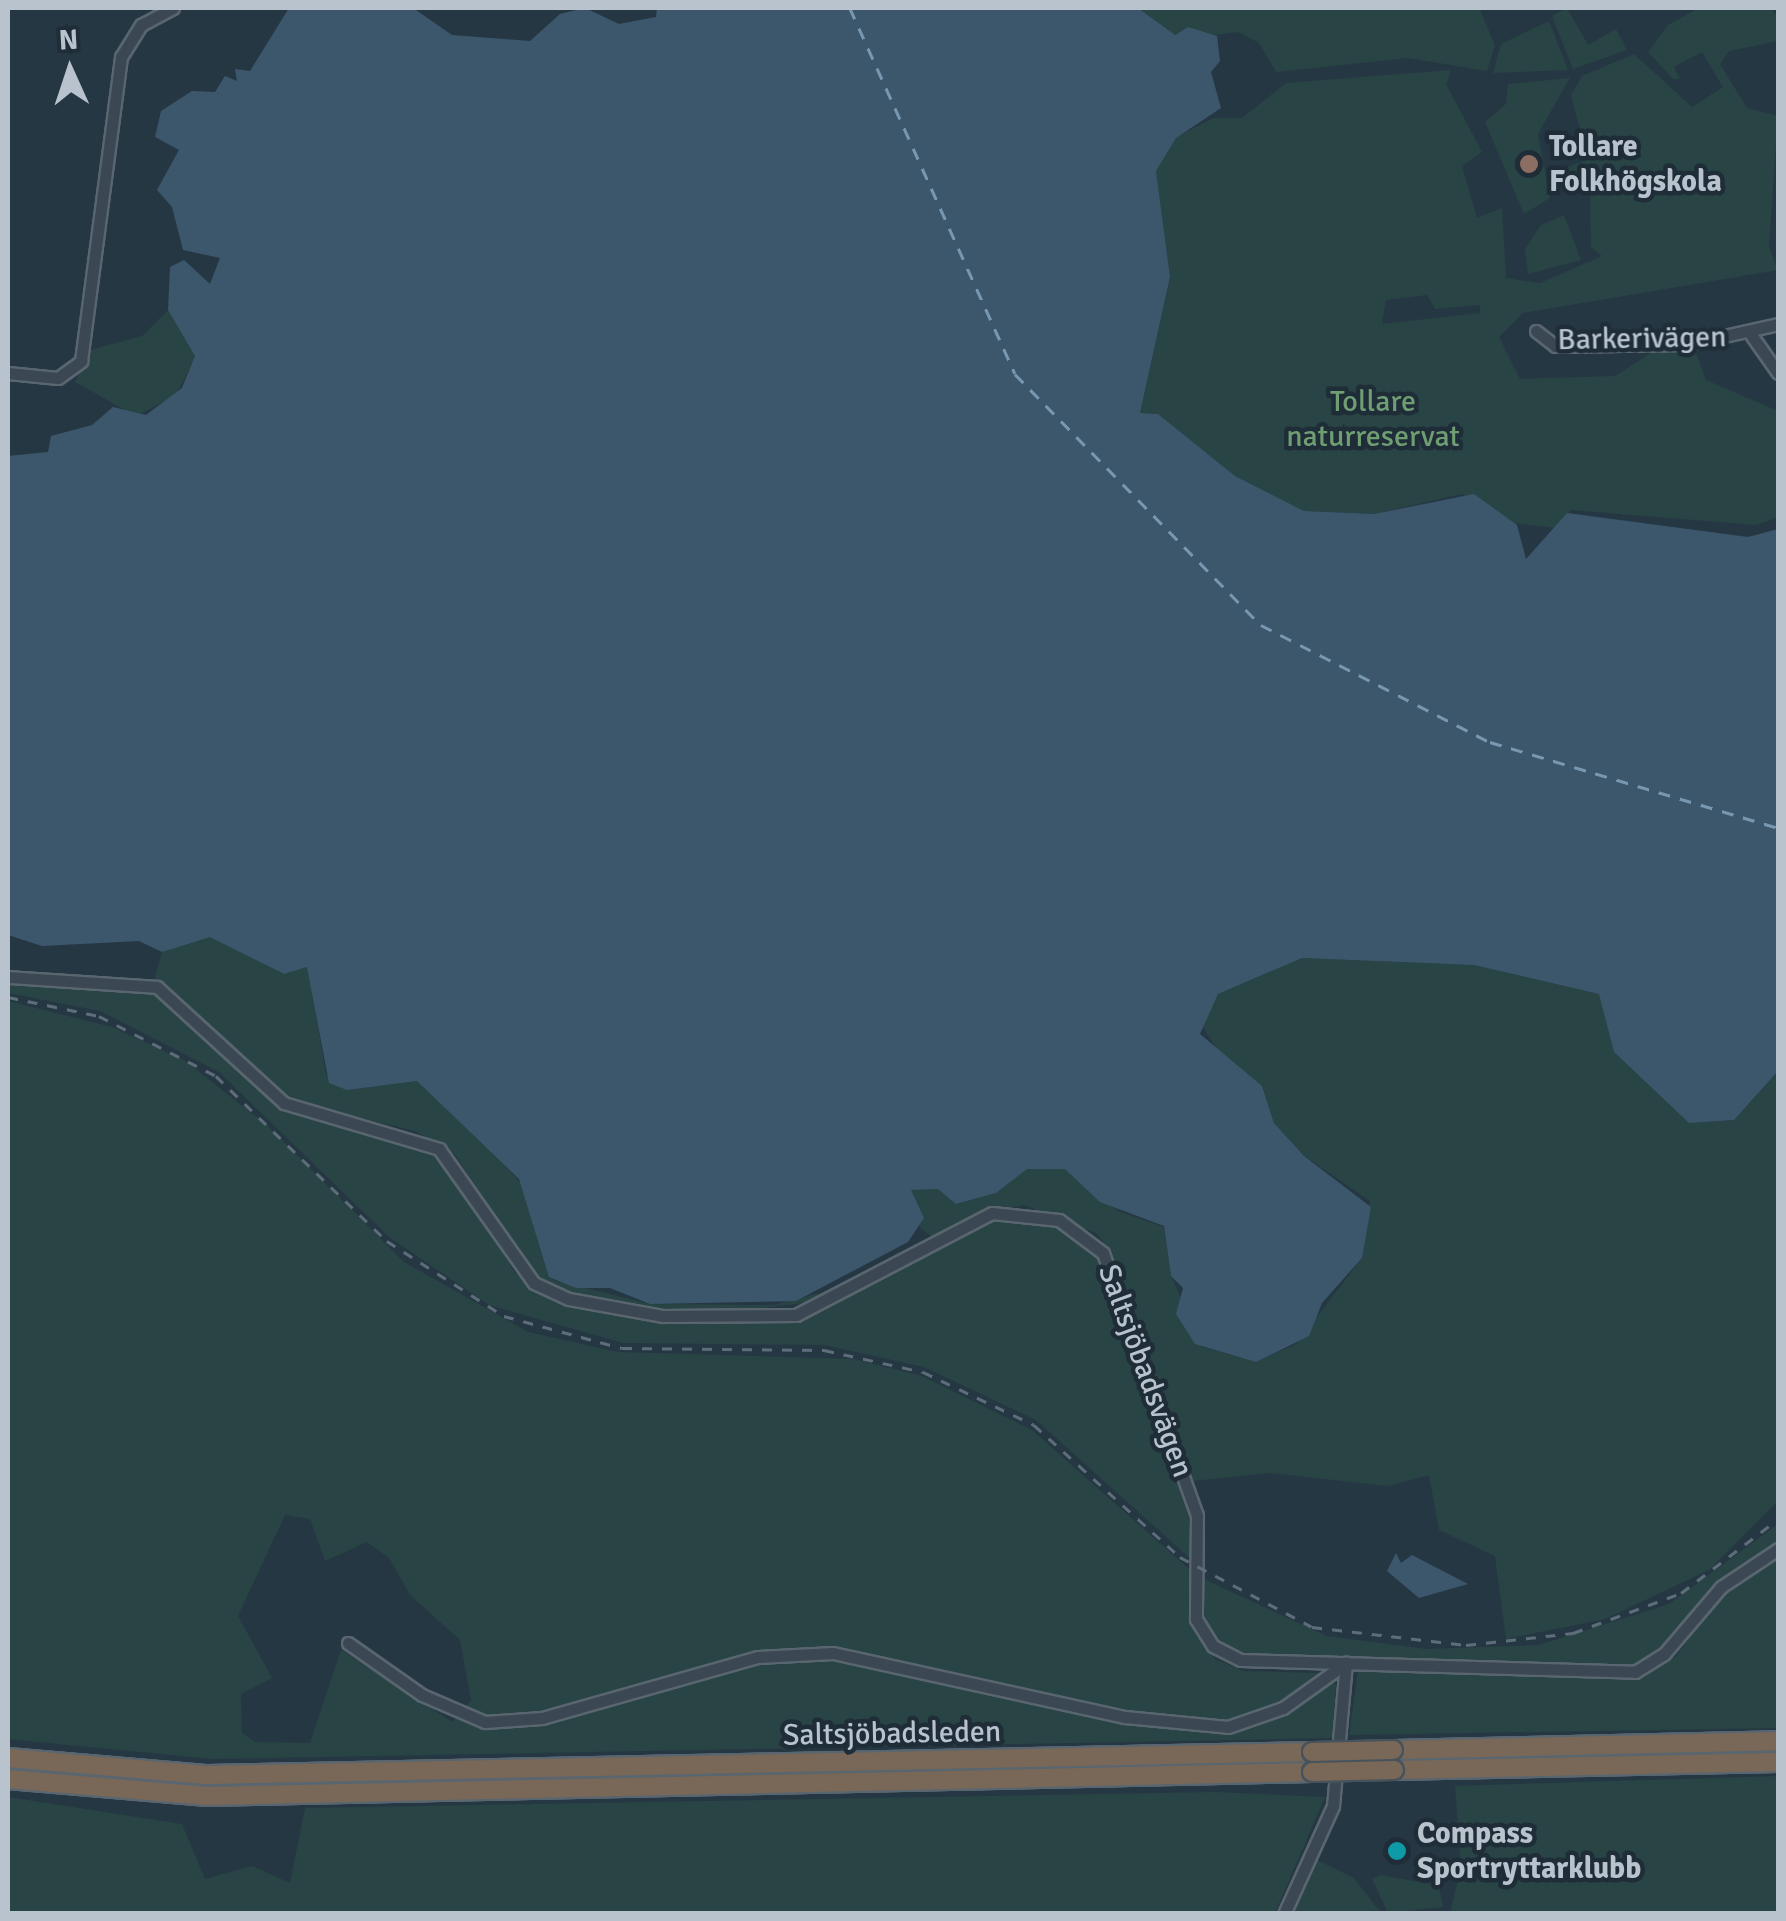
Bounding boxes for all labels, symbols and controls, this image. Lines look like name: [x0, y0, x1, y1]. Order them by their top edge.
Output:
north arrow: [20, 20, 120, 120]
text: N: [58, 23, 79, 58]
place label: Tollare Folkhögskola: [1549, 129, 1722, 200]
marker: Tollare Folkhögskola: [1518, 153, 1540, 175]
street label: Barkerivägen: [1557, 320, 1727, 358]
park label: Tollare naturreservat: [1286, 384, 1460, 454]
street label: Saltsjöbadsvägen: [1090, 1260, 1200, 1482]
street label: Saltsjöbadsleden: [782, 1714, 1002, 1754]
place label: Compass Sportryttarklubb: [1417, 1816, 1641, 1886]
marker: Compass Sportryttarklubb: [1386, 1840, 1408, 1862]

